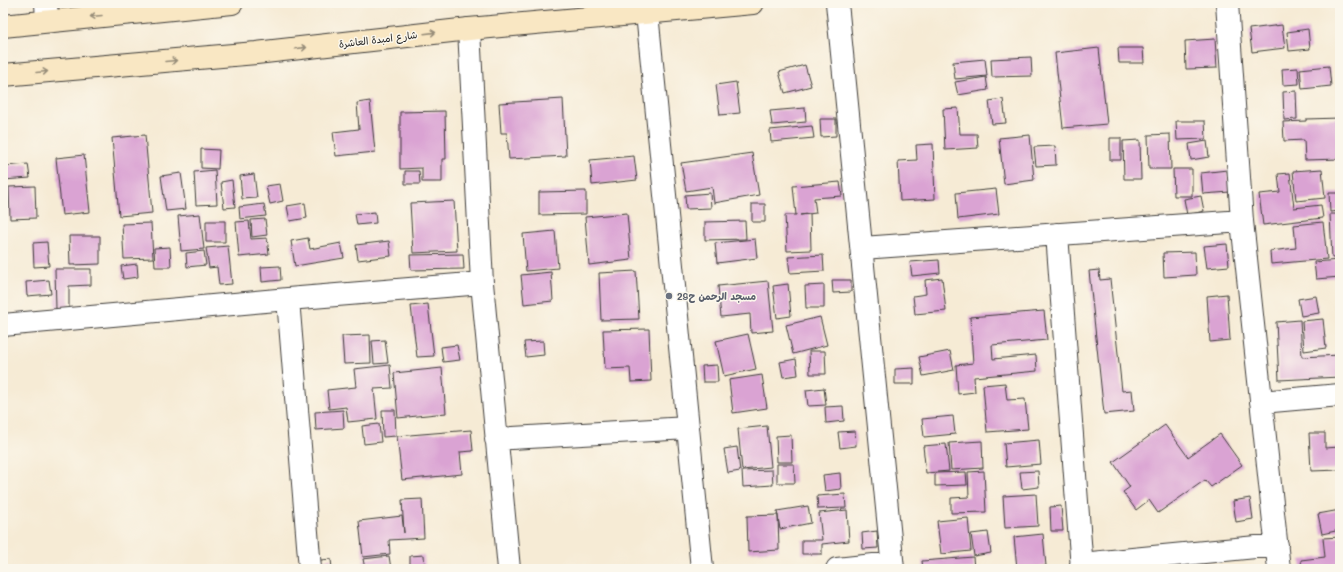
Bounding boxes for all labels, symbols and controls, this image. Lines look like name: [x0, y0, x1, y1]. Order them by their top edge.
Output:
one-way arrow: [90, 12, 103, 20]
street label: شارع امبدة العاشرة: [338, 27, 419, 52]
one-way arrow: [423, 30, 436, 37]
one-way arrow: [294, 44, 307, 52]
one-way arrow: [164, 57, 177, 64]
one-way arrow: [35, 68, 48, 75]
place label: مسجد الرحمن ح29: [677, 289, 756, 303]
marker: مسجد الرحمن ح29: [664, 291, 674, 301]

